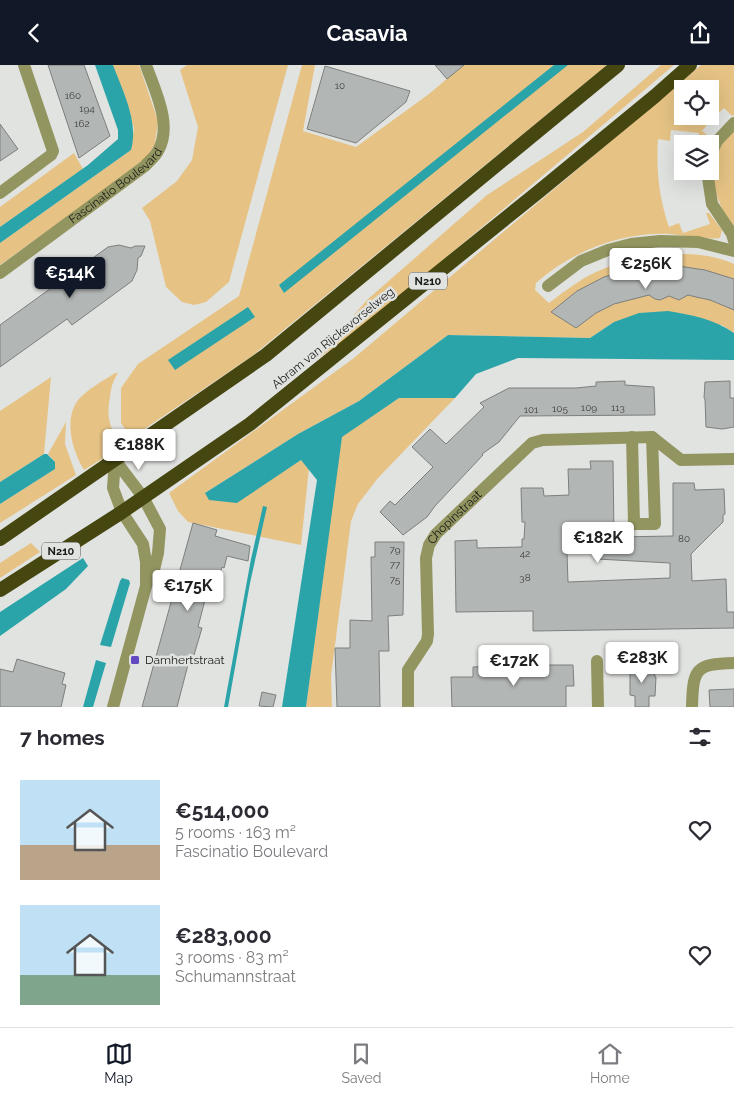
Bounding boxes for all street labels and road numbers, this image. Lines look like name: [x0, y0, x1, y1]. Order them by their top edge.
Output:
street label: Fascinatio Boulevard: [66, 145, 165, 227]
road number: N210: [409, 273, 447, 290]
street label: Abram van Rijckevorselweg: [269, 284, 397, 392]
street label: Chopinstraat: [425, 488, 484, 547]
road number: N210: [42, 543, 80, 559]

